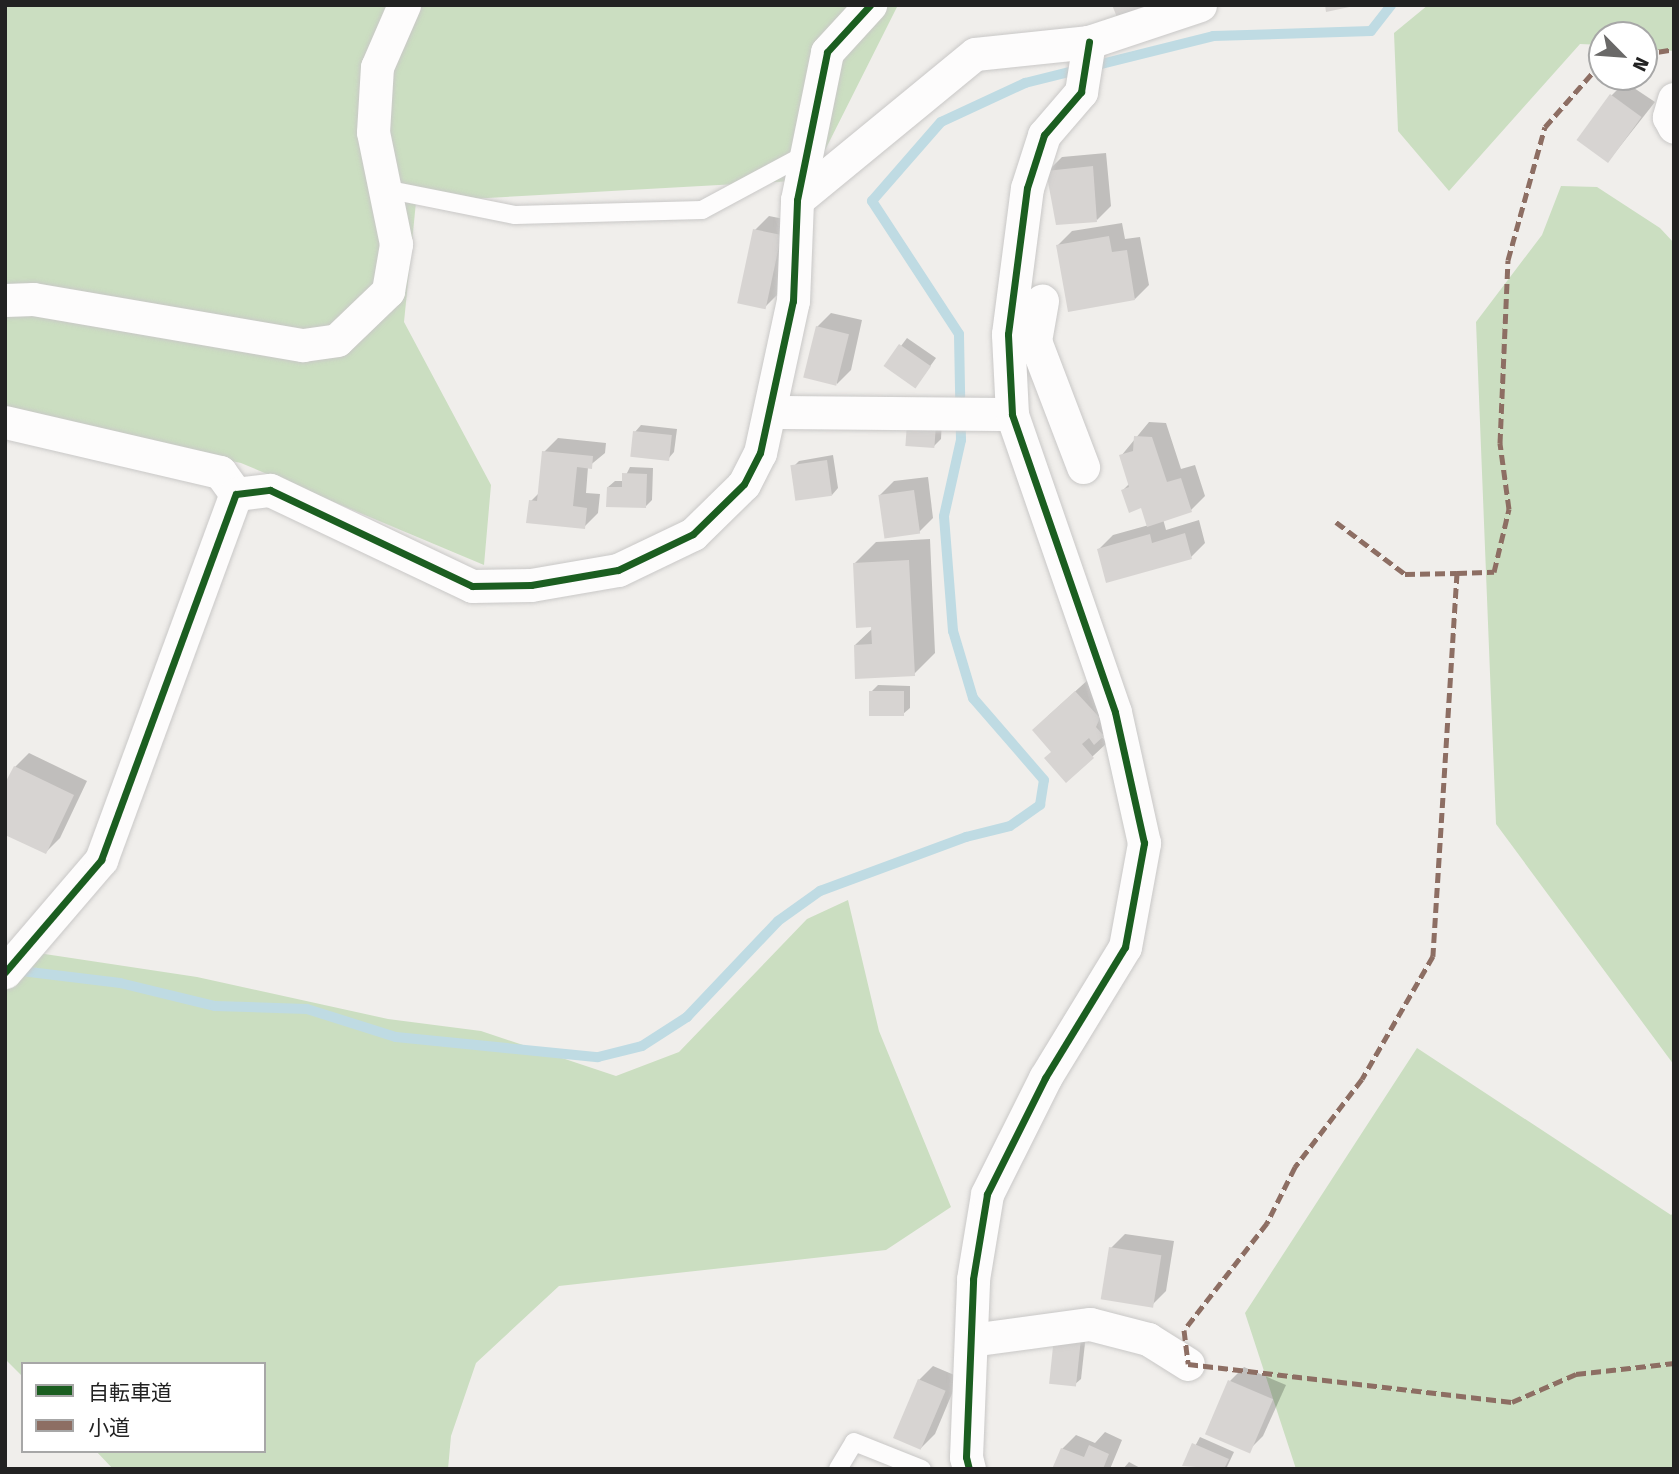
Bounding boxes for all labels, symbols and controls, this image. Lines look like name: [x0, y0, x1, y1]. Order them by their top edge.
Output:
north arrow: [1588, 21, 1658, 91]
text: N: [1628, 54, 1654, 75]
legend: [21, 1362, 266, 1453]
text: 自転車道: [88, 1380, 172, 1406]
text: 小道: [88, 1415, 130, 1441]

